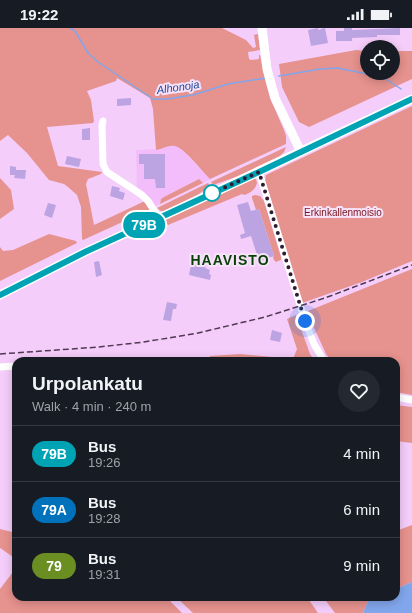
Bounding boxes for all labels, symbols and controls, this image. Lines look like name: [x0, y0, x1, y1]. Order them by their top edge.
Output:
text: 19:22: [20, 6, 58, 23]
map controls: [360, 40, 400, 80]
button: locate: [360, 40, 400, 80]
water label: Alhonoja: [155, 78, 200, 96]
unlabelled marker: [203, 184, 221, 202]
park label: Erkinkallenmoisio: [304, 207, 382, 218]
line badge: 79B: [121, 212, 167, 238]
text: 79B: [131, 217, 157, 233]
district label: HAAVISTO: [190, 252, 270, 268]
your location: [295, 311, 315, 331]
button: heart: [338, 370, 380, 412]
text: Urpolankatu: [32, 373, 143, 394]
text: Walk · 4 min · 240 m: [32, 399, 151, 414]
text: Bus: [88, 438, 116, 455]
text: 4 min: [343, 445, 380, 462]
text: 79B: [41, 446, 67, 462]
text: 19:26: [88, 455, 121, 470]
text: Bus: [88, 494, 116, 511]
text: 6 min: [343, 501, 380, 518]
text: 79A: [41, 502, 67, 518]
text: 19:28: [88, 511, 121, 526]
text: Bus: [88, 550, 116, 567]
text: 9 min: [343, 557, 380, 574]
text: 79: [46, 558, 62, 574]
text: 19:31: [88, 567, 121, 582]

